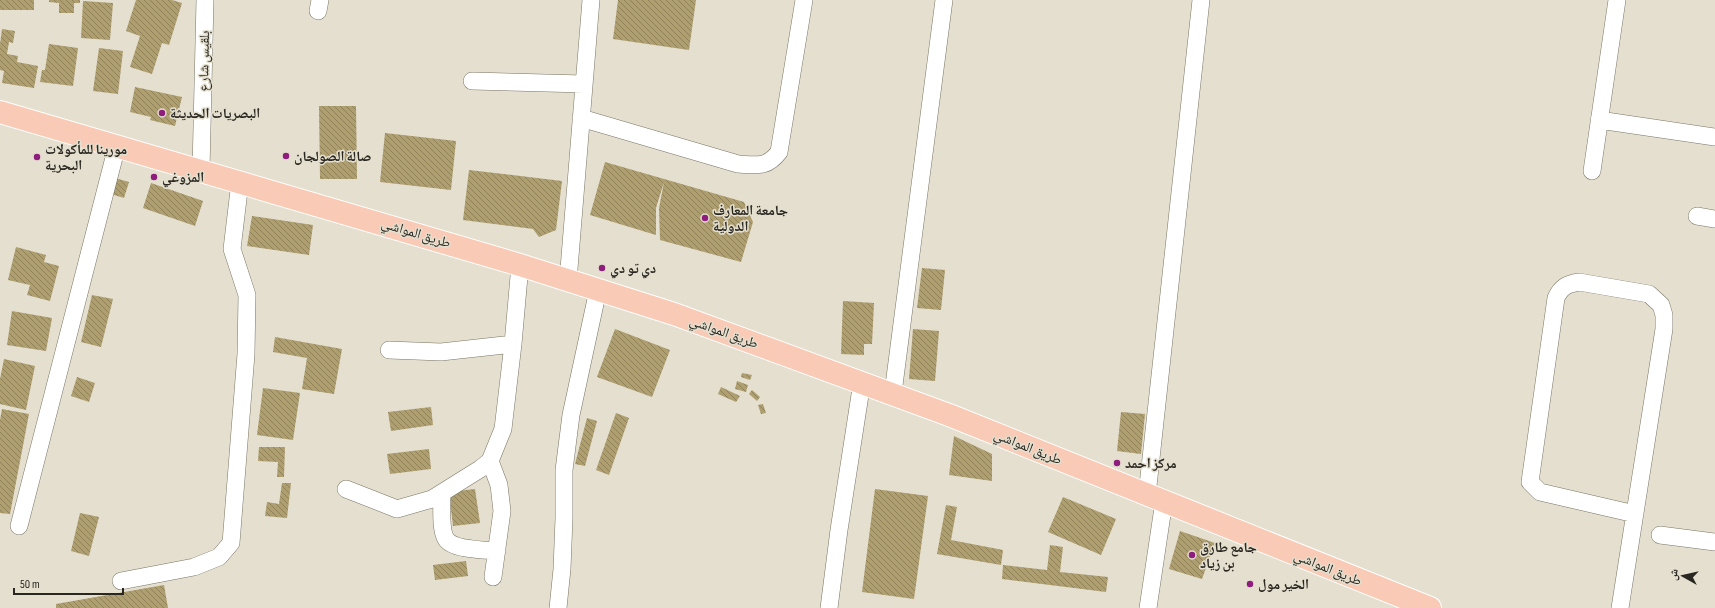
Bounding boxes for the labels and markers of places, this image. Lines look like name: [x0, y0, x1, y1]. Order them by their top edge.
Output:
place label: البصريات الحديثة: [170, 105, 260, 122]
marker: البصريات الحديثة: [157, 108, 167, 118]
place label: مورينا للمأكولات البحرية: [45, 141, 127, 174]
place label: صالة الصولجان: [294, 148, 371, 165]
marker: صالة الصولجان: [281, 151, 291, 161]
marker: مورينا للمأكولات البحرية: [32, 152, 42, 162]
place label: المزوغي: [162, 169, 204, 188]
marker: المزوغي: [149, 172, 159, 182]
place label: جامعة المعارف الدولية: [713, 202, 788, 235]
marker: جامعة المعارف الدولية: [700, 213, 710, 223]
place label: دي تو دي: [610, 260, 656, 279]
marker: دي تو دي: [597, 263, 607, 273]
place label: مركز احمد: [1125, 455, 1177, 472]
marker: مركز احمد: [1112, 458, 1122, 468]
place label: جامع طارق بن زياد: [1200, 539, 1257, 572]
marker: جامع طارق بن زياد: [1187, 550, 1197, 560]
place label: الخير مول: [1258, 576, 1309, 593]
marker: الخير مول: [1245, 579, 1255, 589]

